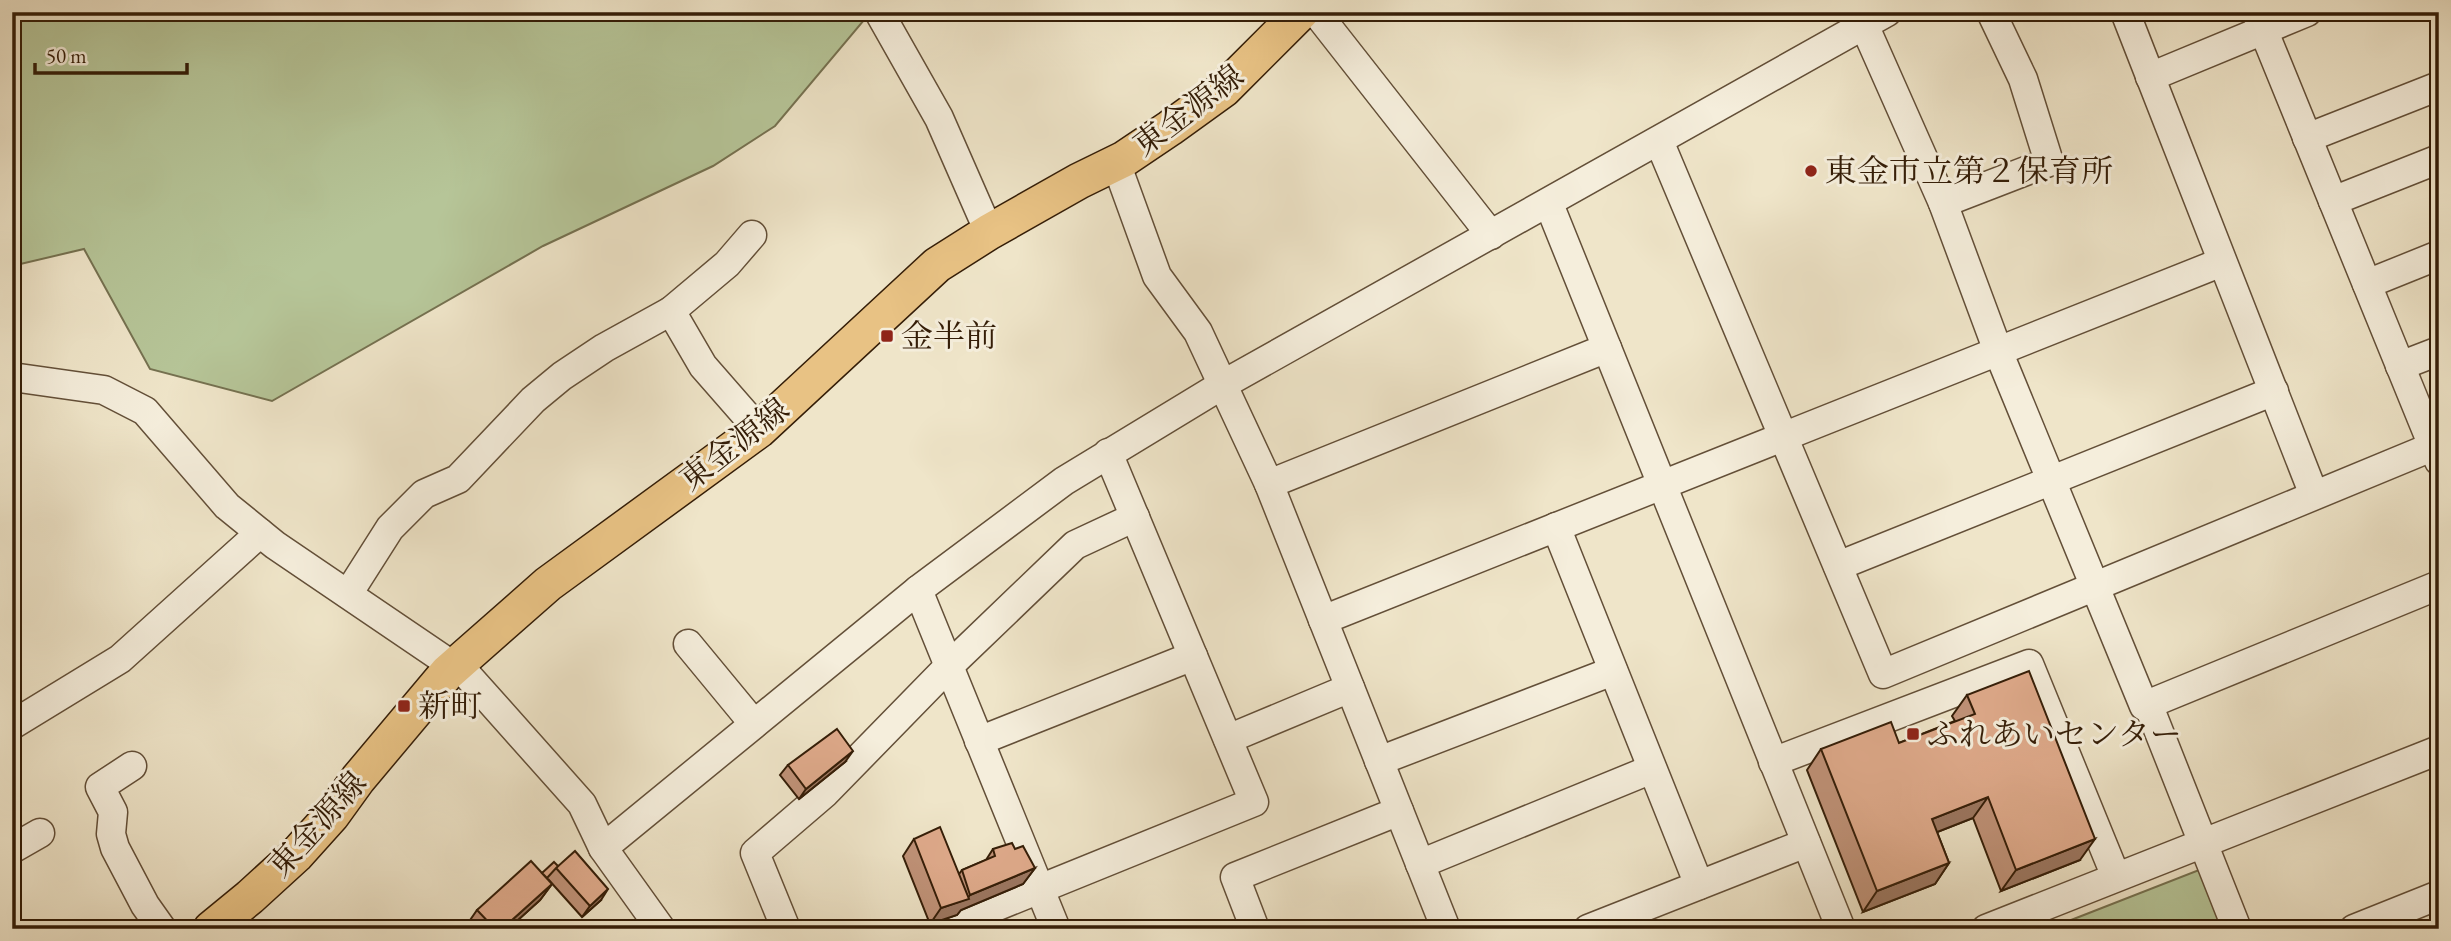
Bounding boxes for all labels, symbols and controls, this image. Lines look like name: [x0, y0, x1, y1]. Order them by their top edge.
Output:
scale bar: [35, 32, 187, 76]
text: 50 m: [46, 42, 87, 69]
street label: 東金源線: [1124, 55, 1252, 165]
place label: 東金市立第２保育所: [1825, 150, 2113, 192]
marker: 東金市立第２保育所: [1803, 163, 1819, 179]
place label: 金半前: [901, 315, 997, 357]
marker: 金半前: [879, 328, 895, 344]
street label: 東金源線: [671, 388, 797, 500]
place label: 新町: [418, 685, 482, 727]
marker: 新町: [396, 698, 412, 714]
place label: ふれあいセンター: [1927, 713, 2182, 755]
marker: ふれあいセンター: [1905, 726, 1921, 742]
street label: 東金源線: [259, 762, 375, 886]

